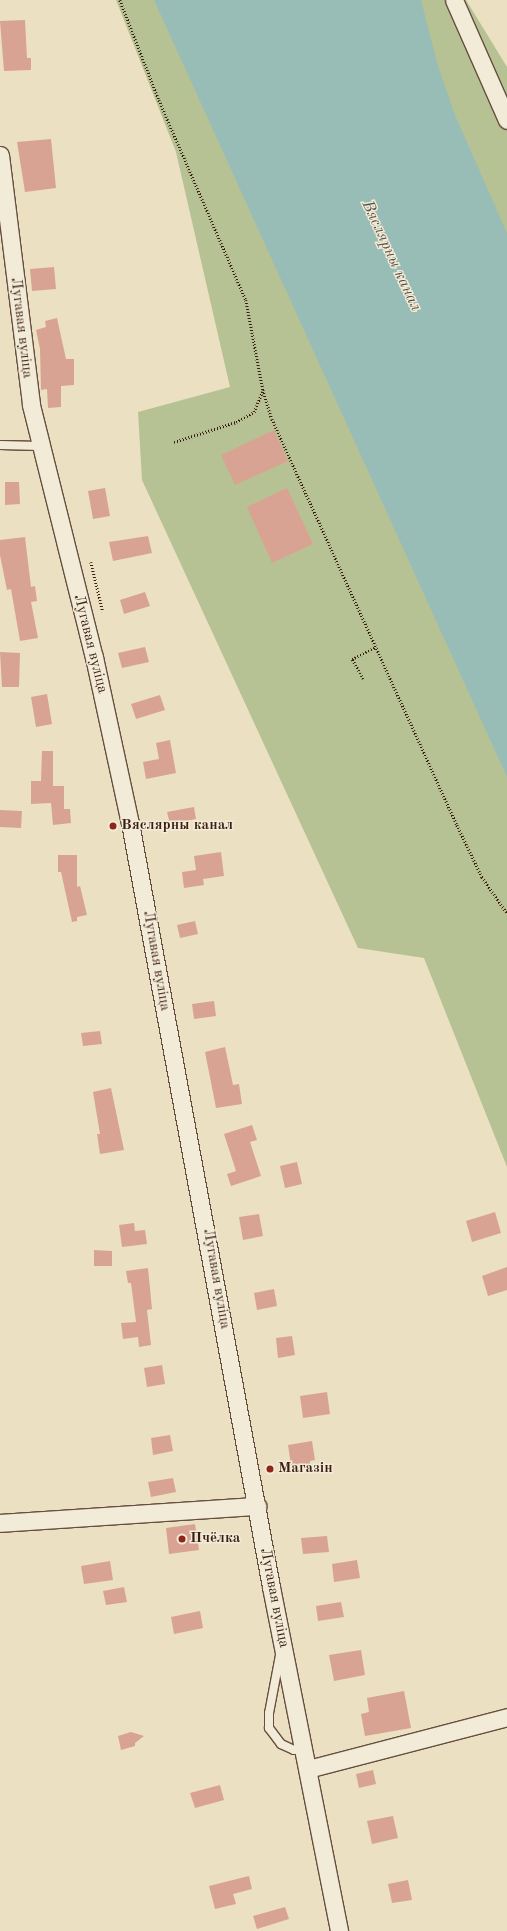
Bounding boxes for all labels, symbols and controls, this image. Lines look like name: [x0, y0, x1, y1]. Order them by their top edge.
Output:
water label: Вяслярны канал: [357, 198, 425, 314]
street label: Лугавая вуліца: [6, 277, 36, 379]
street label: Лугавая вуліца: [69, 593, 111, 695]
place label: Вяслярны канал: [121, 817, 233, 835]
marker: Вяслярны канал: [108, 821, 118, 831]
street label: Лугавая вуліца: [138, 910, 174, 1012]
street label: Лугавая вуліца: [198, 1228, 234, 1330]
place label: Магазін: [278, 1460, 333, 1478]
marker: Магазін: [265, 1464, 275, 1474]
place label: Пчёлка: [190, 1530, 240, 1548]
marker: Пчёлка: [177, 1534, 187, 1544]
street label: Лугавая вуліца: [256, 1547, 292, 1649]

